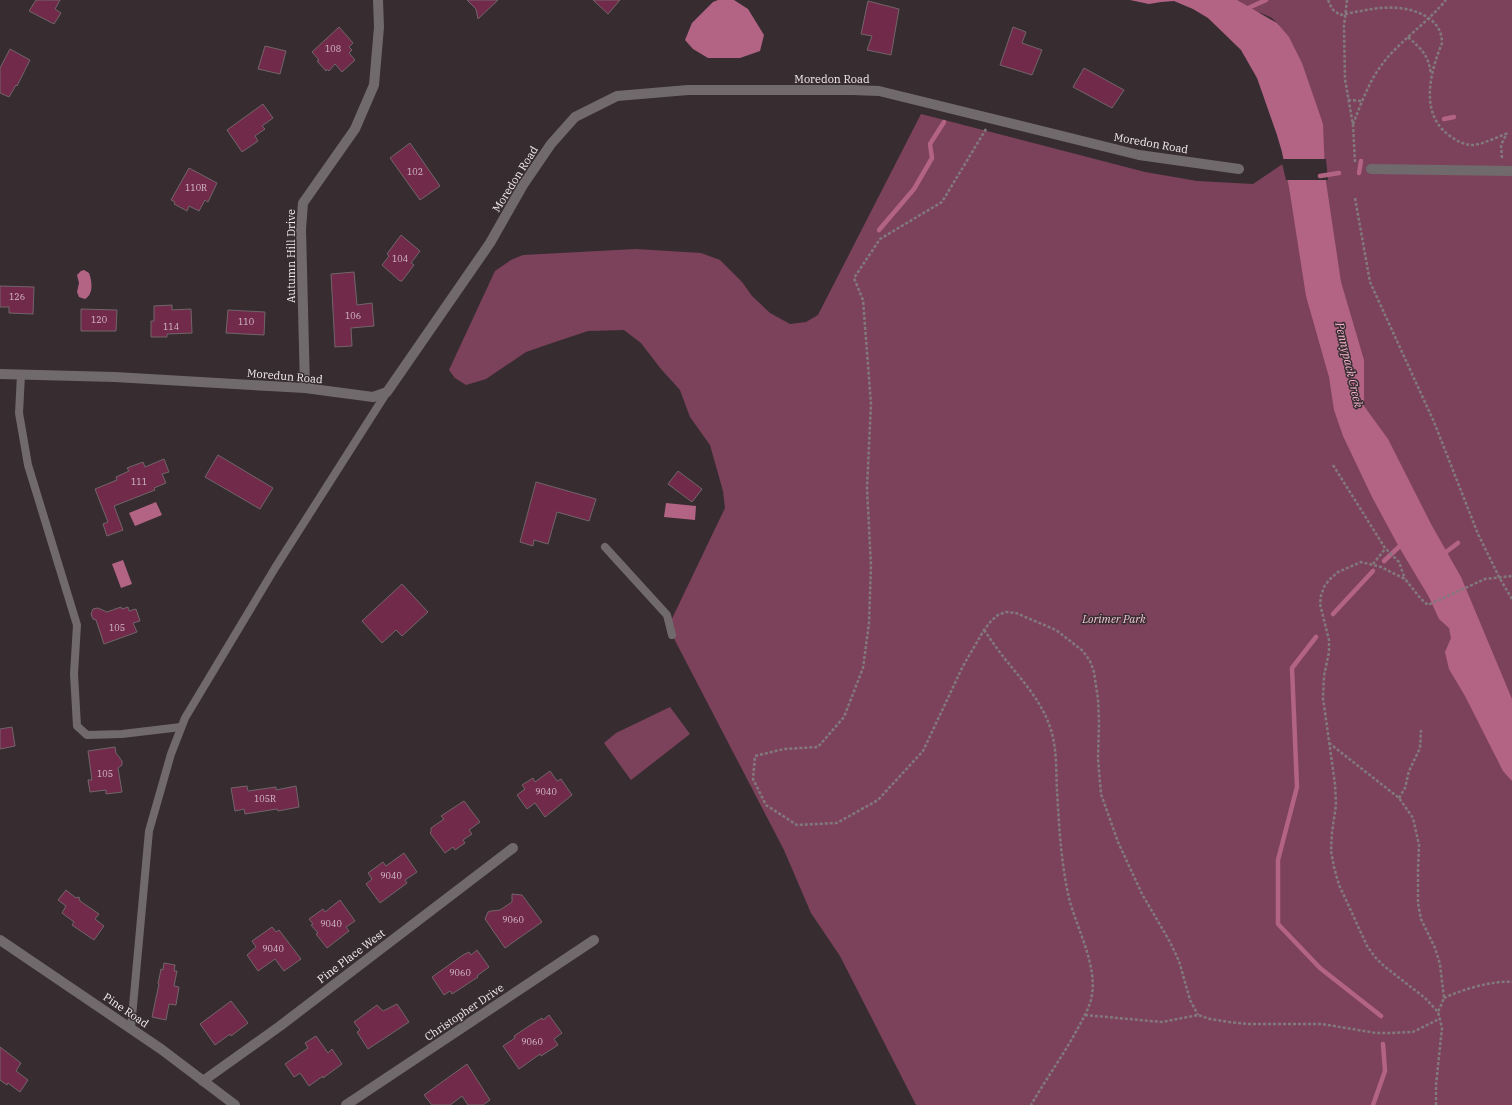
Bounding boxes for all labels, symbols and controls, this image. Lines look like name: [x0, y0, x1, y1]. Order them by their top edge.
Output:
house number: 108: [325, 43, 341, 54]
street label: Moredon Road: [794, 72, 870, 86]
street label: Moredon Road: [1113, 130, 1190, 156]
street label: Moredon Road: [489, 143, 541, 215]
house number: 102: [407, 166, 423, 177]
house number: 110R: [185, 182, 207, 193]
street label: Autumn Hill Drive: [284, 209, 298, 303]
house number: 104: [392, 253, 408, 264]
house number: 126: [9, 291, 25, 302]
house number: 106: [345, 310, 361, 321]
house number: 120: [91, 314, 107, 325]
house number: 110: [238, 316, 254, 327]
water label: Pennypack Creek: [1332, 320, 1367, 410]
house number: 114: [163, 321, 179, 332]
street label: Moredun Road: [247, 366, 324, 386]
house number: 111: [131, 476, 147, 487]
park label: Lorimer Park: [1081, 612, 1146, 626]
house number: 105: [109, 622, 125, 633]
house number: 105: [97, 768, 113, 779]
house number: 9040: [535, 786, 557, 797]
house number: 105R: [254, 793, 276, 804]
house number: 9040: [380, 870, 402, 881]
house number: 9060: [502, 914, 524, 925]
house number: 9040: [320, 918, 342, 929]
street label: Pine Place West: [314, 926, 388, 986]
house number: 9040: [262, 943, 284, 954]
house number: 9060: [449, 967, 471, 978]
street label: Christopher Drive: [422, 980, 506, 1044]
street label: Pine Road: [101, 990, 152, 1031]
house number: 9060: [521, 1036, 543, 1047]

